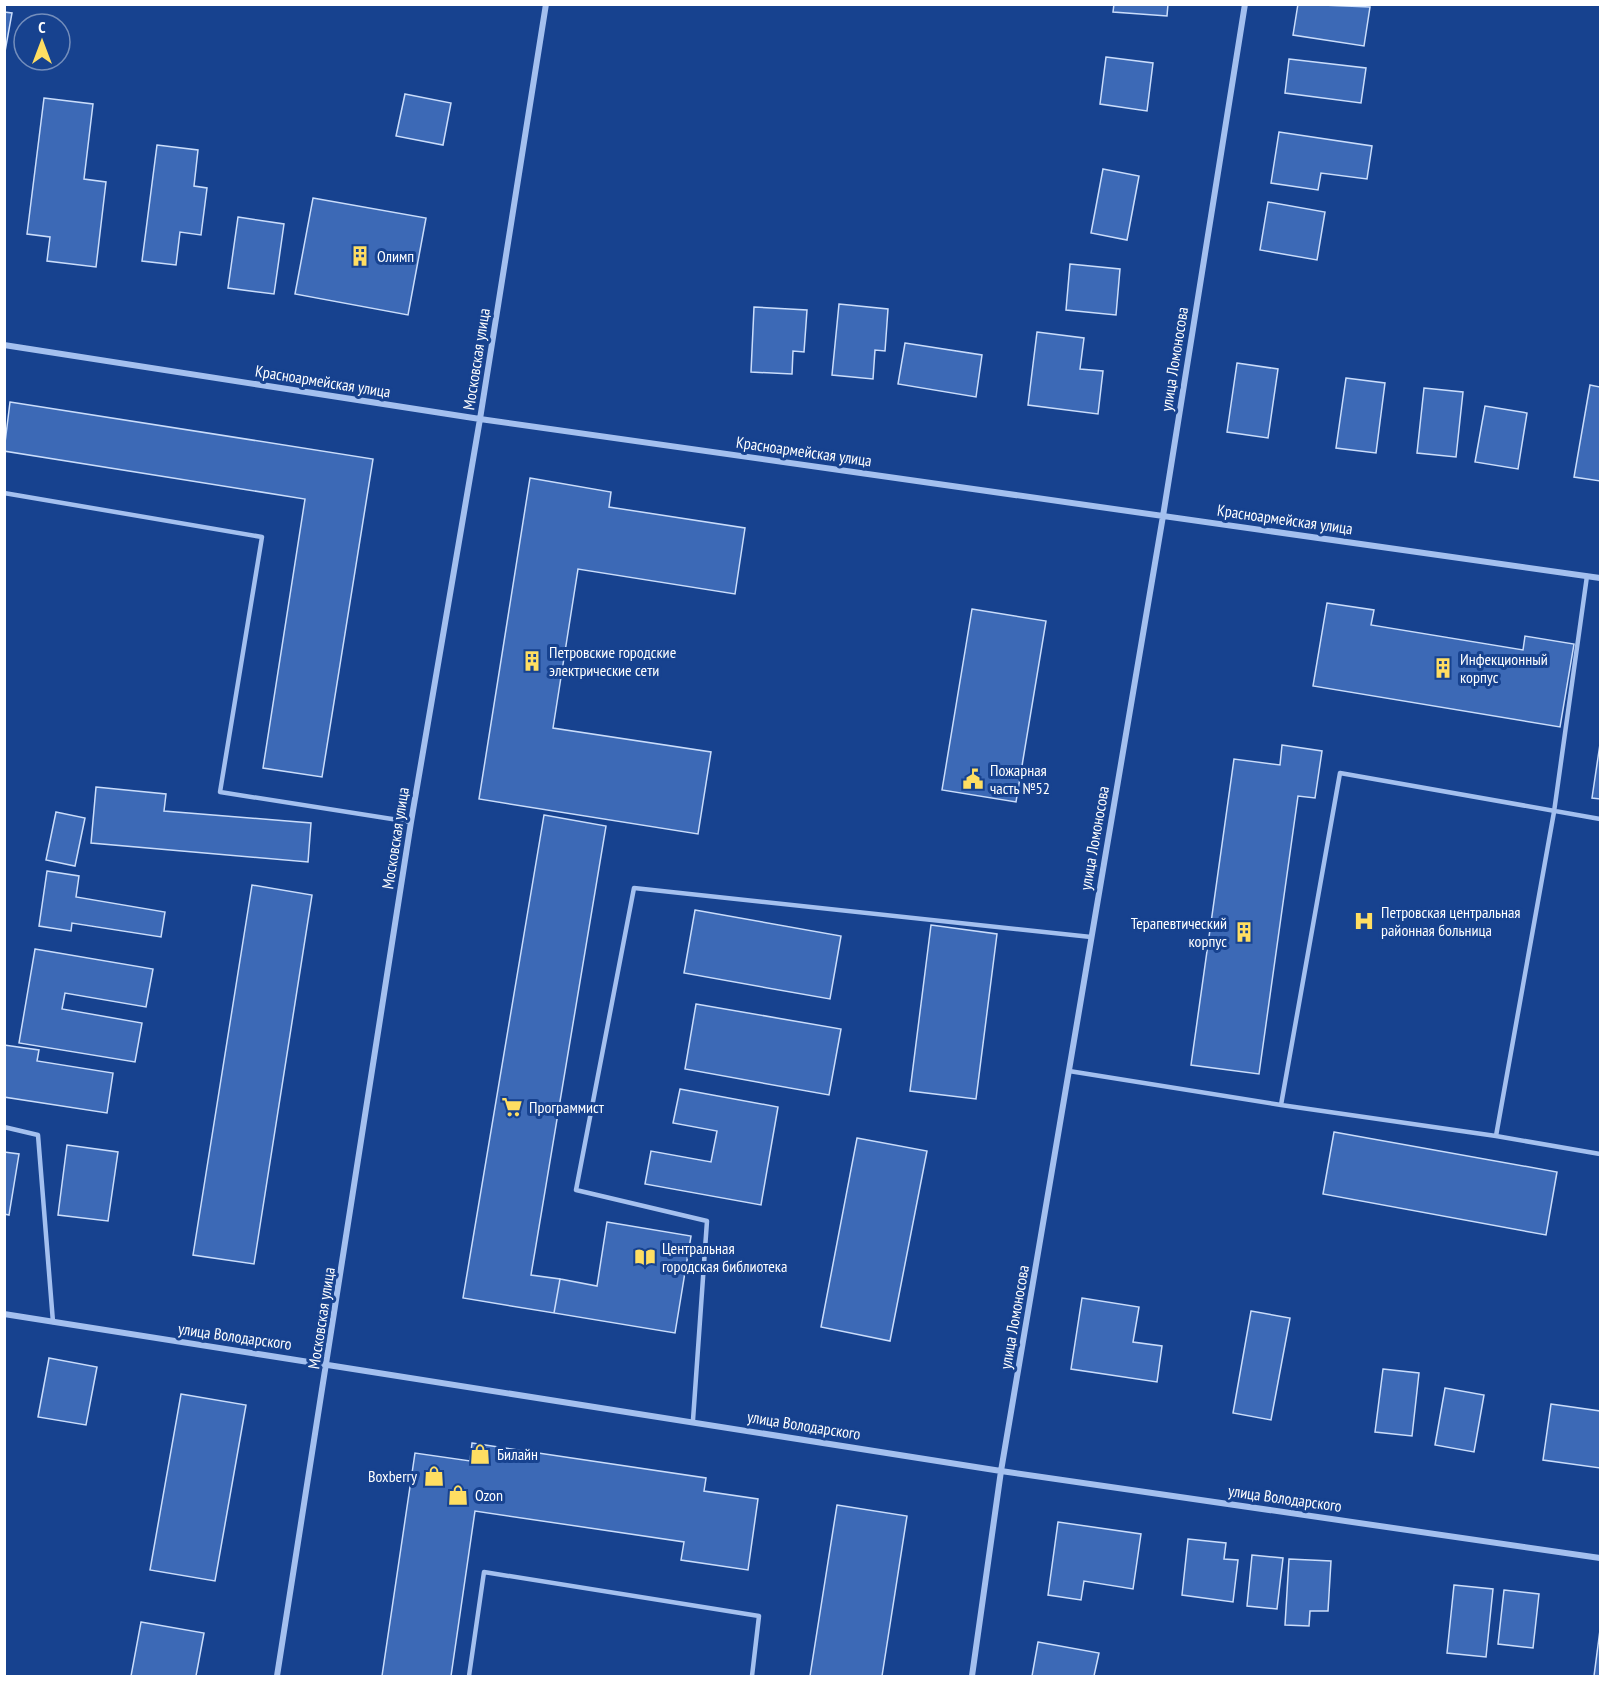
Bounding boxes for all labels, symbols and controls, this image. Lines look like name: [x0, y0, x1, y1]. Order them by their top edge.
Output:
north arrow: [12, 12, 72, 72]
text: С: [38, 17, 46, 37]
building icon: Олимп: [348, 244, 372, 268]
place label: Олимп: [377, 246, 414, 266]
street label: улица Ломоносова: [1156, 305, 1192, 413]
street label: Московская улица: [458, 307, 494, 411]
street label: Красноармейская улица: [254, 360, 392, 402]
street label: Красноармейская улица: [735, 432, 873, 470]
street label: Красноармейская улица: [1216, 500, 1354, 538]
place label: Петровские городские электрические сети: [549, 642, 676, 680]
building icon: Петровские городские электрические сети: [520, 649, 544, 673]
place label: Инфекционный корпус: [1460, 649, 1548, 687]
building icon: Инфекционный корпус: [1431, 656, 1455, 680]
place label: Пожарная часть №52: [990, 760, 1050, 798]
public building icon: Пожарная часть №52: [961, 767, 985, 791]
street label: улица Ломоносова: [1075, 784, 1113, 892]
street label: Московская улица: [377, 786, 413, 890]
place label: Петровская центральная районная больница: [1381, 902, 1521, 940]
hospital icon: Петровская центральная районная больница: [1352, 909, 1376, 933]
place label: Терапевтический корпус: [1131, 913, 1227, 951]
building icon: Терапевтический корпус: [1232, 920, 1256, 944]
supermarket icon: Программист: [500, 1095, 524, 1119]
place label: Программист: [529, 1097, 605, 1117]
place label: Центральная городская библиотека: [662, 1238, 787, 1276]
library icon: Центральная городская библиотека: [633, 1245, 657, 1269]
street label: улица Ломоносова: [995, 1263, 1033, 1371]
street label: Московская улица: [303, 1266, 339, 1370]
street label: улица Володарского: [177, 1318, 293, 1354]
street label: улица Володарского: [746, 1406, 862, 1444]
shop icon: Билайн: [468, 1442, 492, 1466]
place label: Билайн: [497, 1444, 538, 1464]
shop icon: Boxberry: [422, 1464, 446, 1488]
place label: Boxberry: [368, 1466, 417, 1486]
street label: улица Володарского: [1227, 1480, 1343, 1516]
shop icon: Ozon: [446, 1483, 470, 1507]
place label: Ozon: [475, 1485, 503, 1505]

